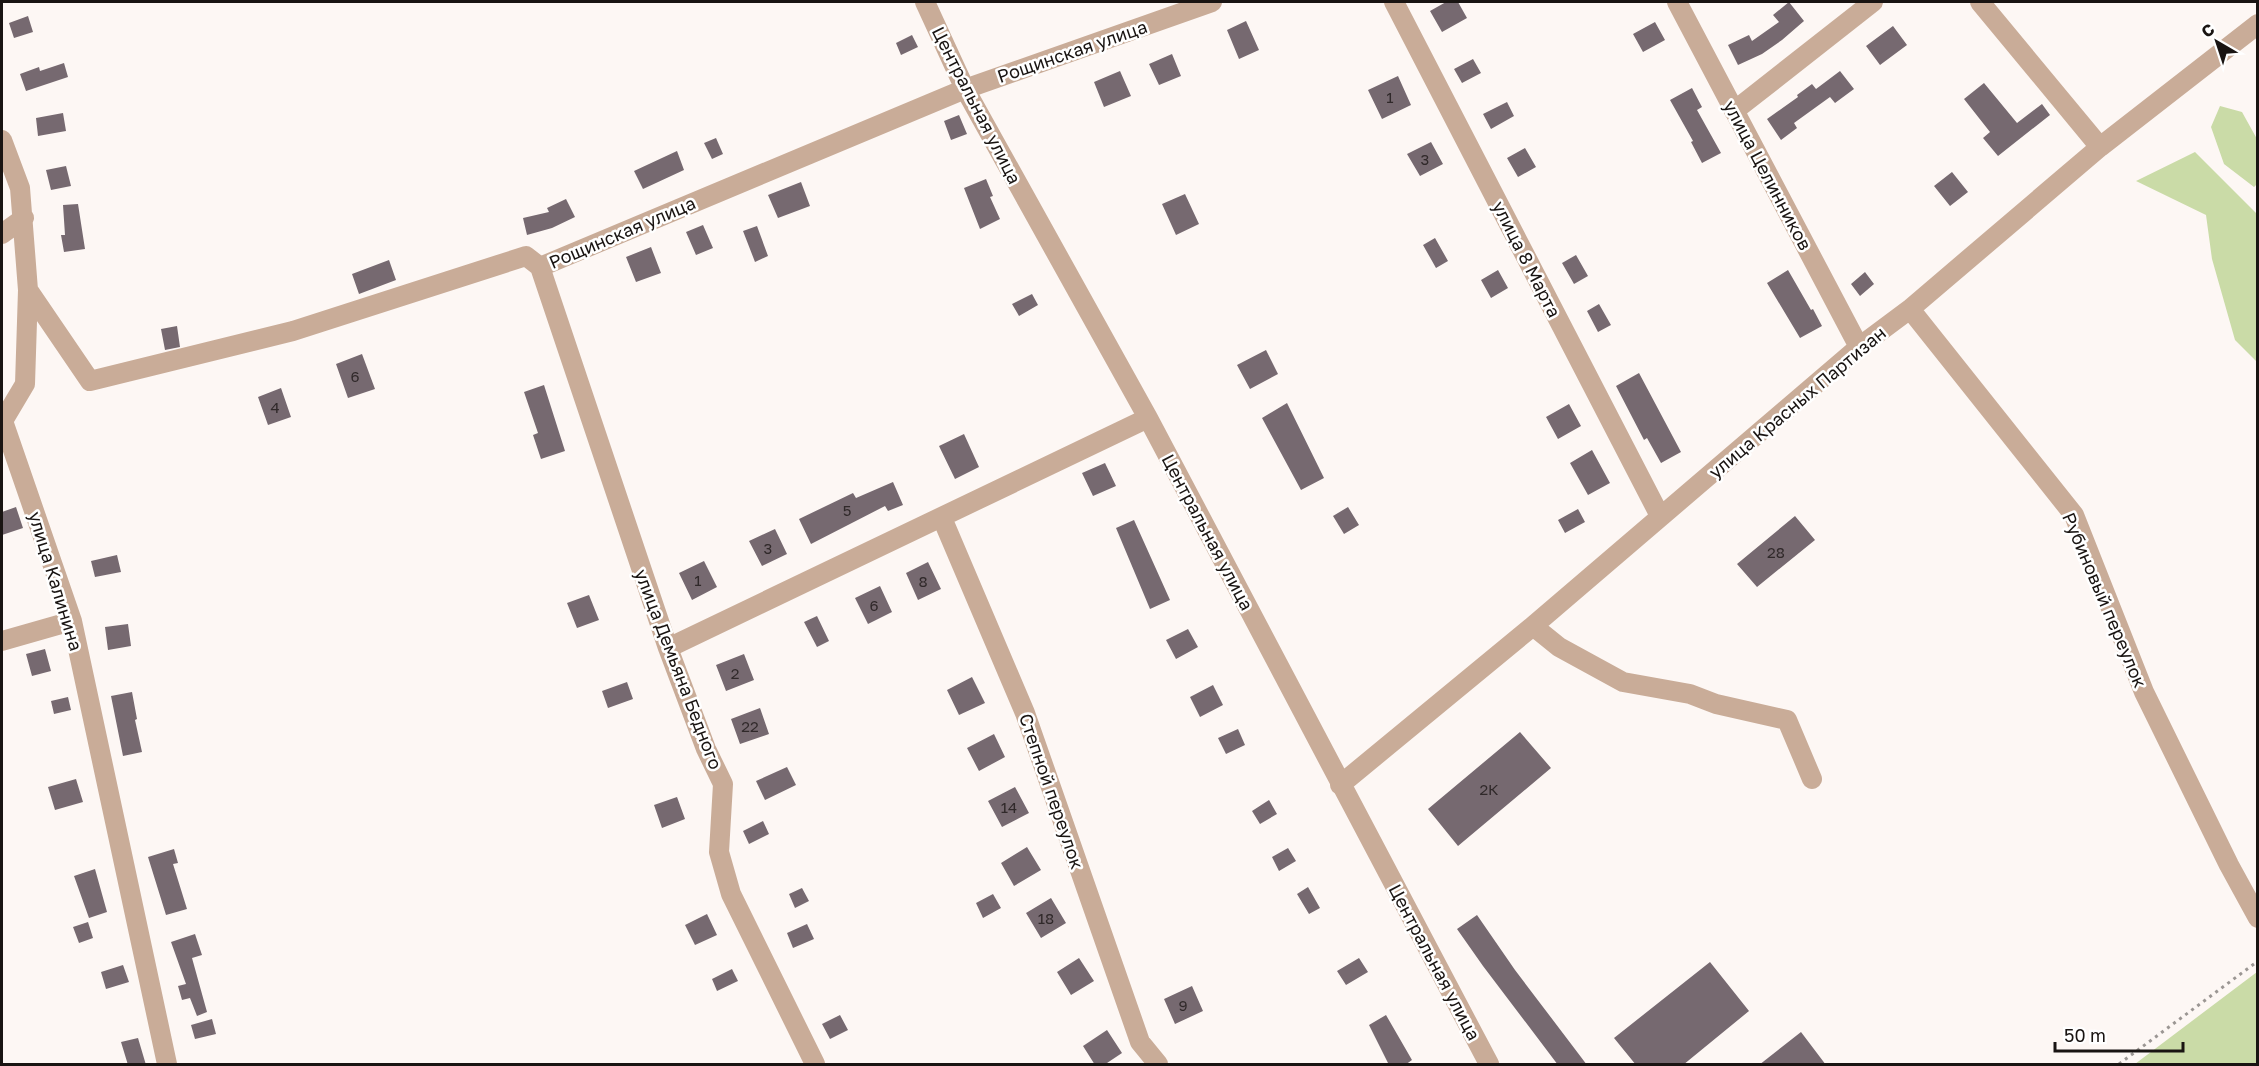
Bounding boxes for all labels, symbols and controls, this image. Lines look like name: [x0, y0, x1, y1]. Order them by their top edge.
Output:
north arrow: [2187, 12, 2247, 72]
street label: Рощинская улица: [994, 15, 1150, 87]
text: С: [2197, 19, 2218, 42]
street label: Центральная улица: [928, 23, 1026, 187]
house number: 1: [1386, 88, 1394, 106]
street label: улица Целинников: [1719, 96, 1817, 254]
house number: 3: [1421, 150, 1429, 168]
street label: Рощинская улица: [545, 191, 699, 273]
street label: улица 8 Марта: [1488, 197, 1566, 321]
street label: улица Красных Партизан: [1704, 321, 1890, 483]
house number: 6: [350, 367, 360, 385]
house number: 4: [270, 398, 280, 416]
street label: Центральная улица: [1158, 450, 1258, 614]
house number: 5: [843, 501, 851, 519]
street label: улица Калинина: [24, 509, 88, 653]
street label: Рубиновый переулок: [2058, 509, 2152, 691]
house number: 3: [764, 539, 772, 557]
house number: 28: [1767, 543, 1785, 561]
street label: улица Демьяна Бедного: [631, 566, 727, 772]
house number: 1: [694, 571, 702, 589]
house number: 8: [918, 572, 928, 590]
house number: 6: [869, 596, 879, 614]
house number: 2: [731, 664, 739, 682]
street label: Степной переулок: [1015, 710, 1089, 872]
house number: 22: [741, 717, 759, 735]
house number: 2К: [1479, 780, 1499, 798]
house number: 14: [1001, 798, 1017, 816]
street label: Центральная улица: [1385, 880, 1485, 1044]
house number: 18: [1038, 909, 1054, 927]
house number: 9: [1178, 996, 1188, 1014]
scale bar: [2055, 1015, 2182, 1053]
text: 50 m: [2064, 1024, 2106, 1046]

